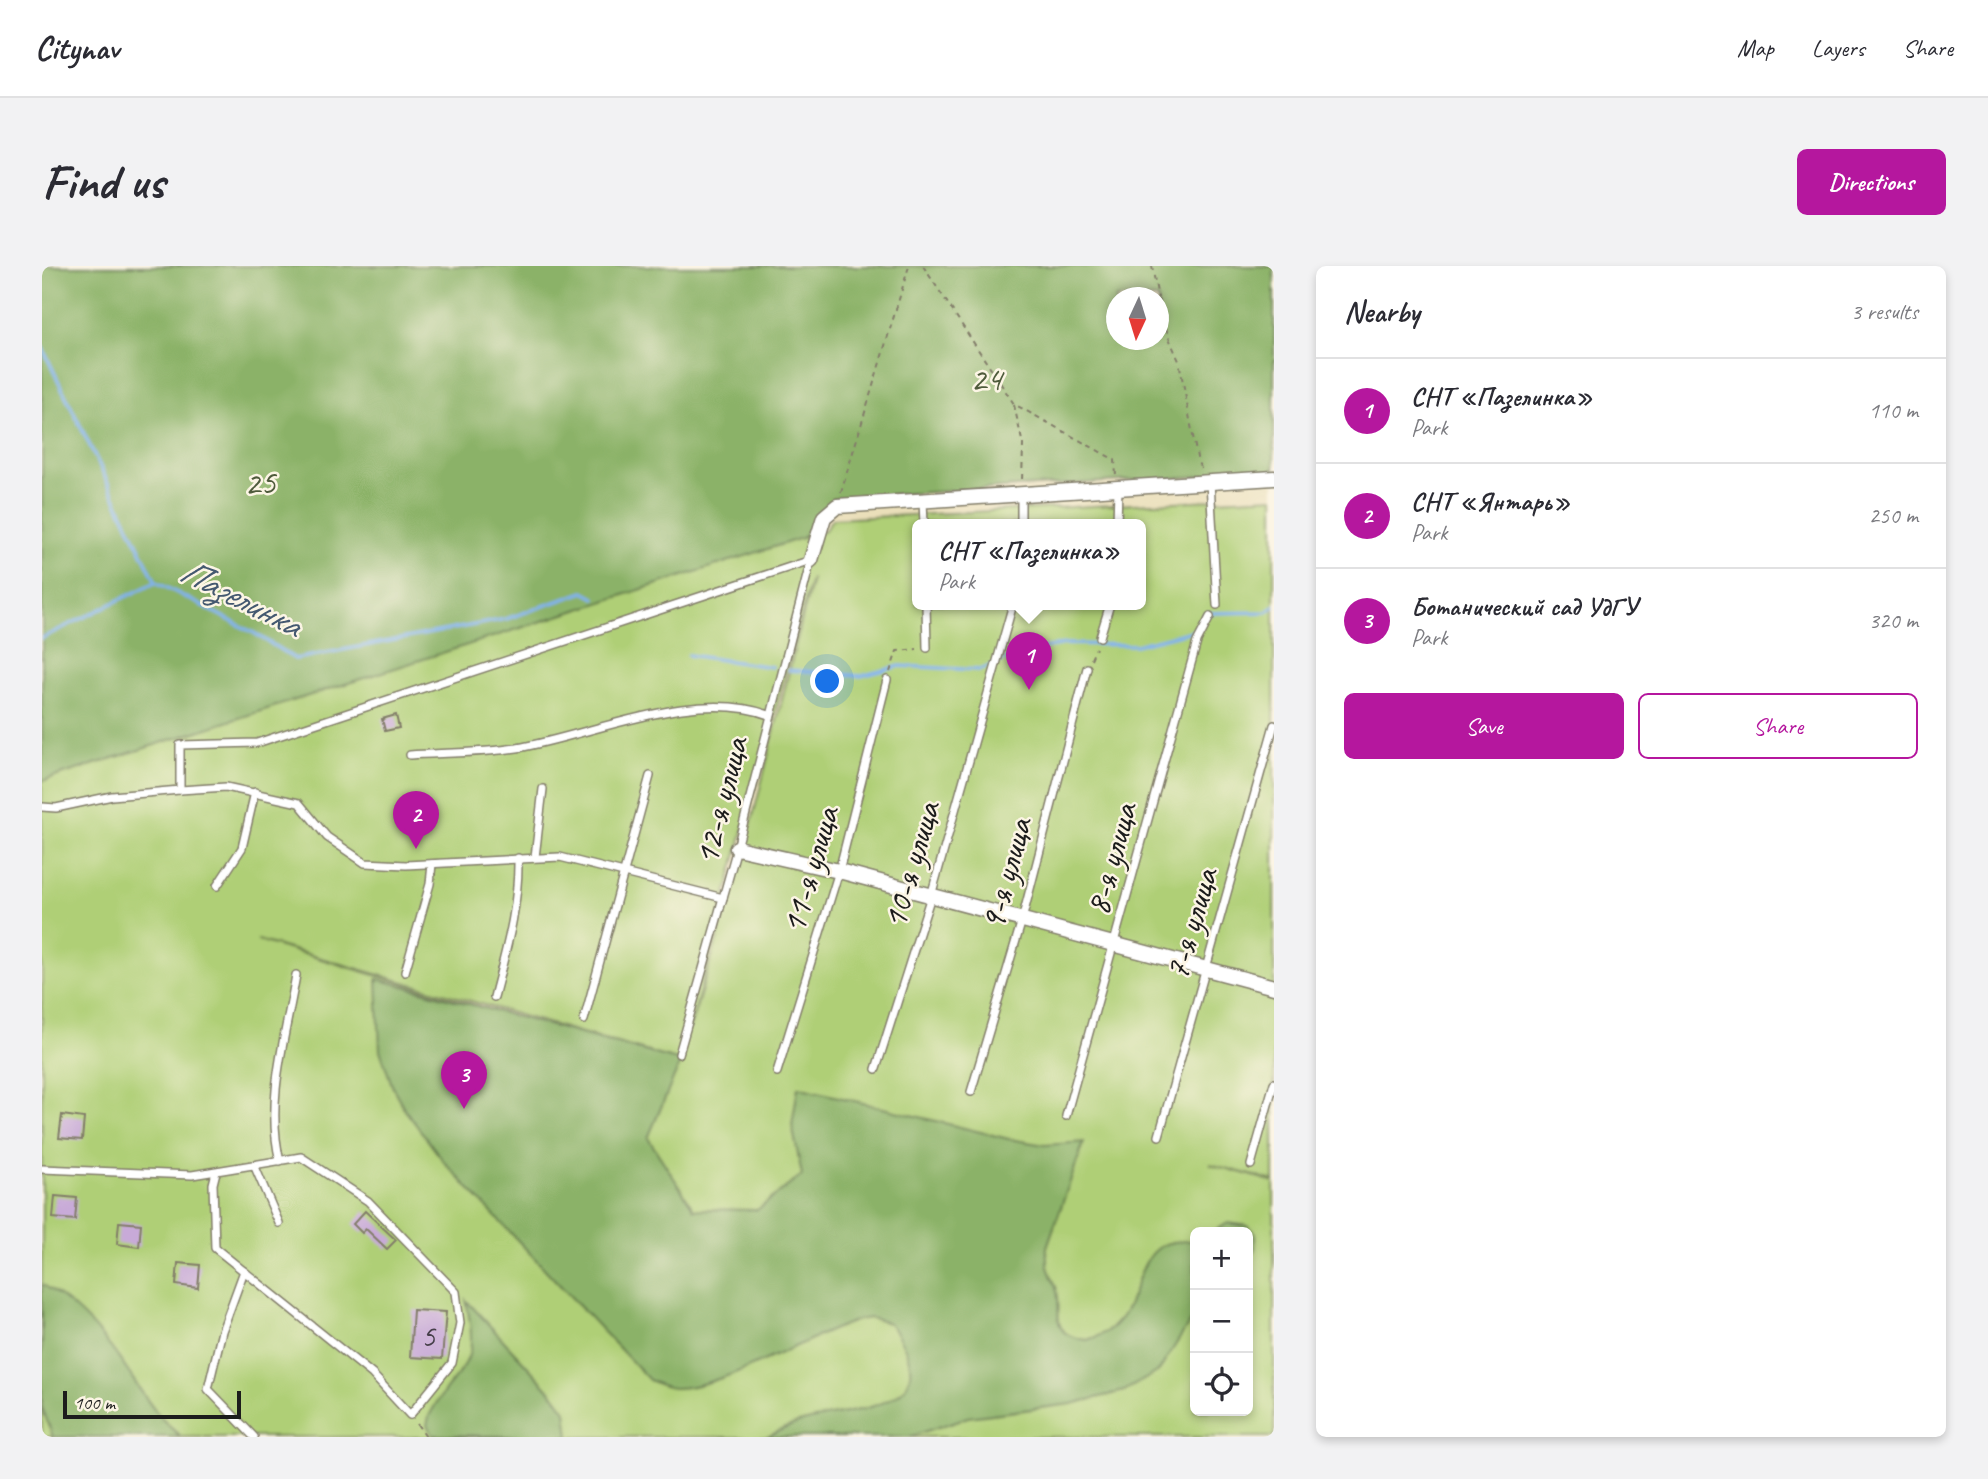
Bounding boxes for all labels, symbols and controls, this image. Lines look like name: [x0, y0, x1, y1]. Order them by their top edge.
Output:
text: Citynav: [35, 27, 119, 69]
text: Map: [1737, 33, 1774, 63]
text: Layers: [1812, 33, 1865, 63]
text: Share: [1903, 33, 1953, 63]
button: Directions: [1797, 149, 1946, 215]
text: Find us: [42, 151, 164, 213]
north arrow: [1106, 287, 1169, 350]
text: Nearby: [1344, 293, 1420, 331]
text: 3 results: [1851, 297, 1918, 326]
park label: 24: [970, 356, 1005, 401]
text: СНТ «Пазелинка»: [1411, 380, 1592, 413]
text: 1: [1362, 396, 1372, 425]
text: 110 m: [1869, 396, 1918, 425]
text: Park: [1411, 413, 1447, 442]
park label: 25: [244, 460, 278, 505]
text: СНТ «Янтарь»: [1411, 485, 1570, 518]
text: 2: [1362, 501, 1372, 530]
text: 250 m: [1869, 501, 1918, 530]
text: Park: [1411, 518, 1447, 547]
popup: [912, 519, 1146, 610]
text: СНТ «Пазелинка»: [938, 534, 1120, 567]
water label: Пазелинка: [172, 547, 313, 650]
text: Park: [938, 567, 975, 596]
text: Ботанический сад УдГУ: [1411, 590, 1638, 623]
text: 3: [1362, 606, 1372, 635]
text: 320 m: [1869, 606, 1918, 635]
text: Park: [1411, 623, 1447, 652]
pin: 1: [1006, 632, 1052, 690]
your location: [810, 664, 844, 698]
button: Save: [1344, 693, 1624, 759]
button: Share: [1638, 693, 1918, 759]
street label: 12-я улица: [684, 730, 759, 869]
pin: 2: [393, 791, 439, 849]
street label: 10-я улица: [872, 794, 951, 933]
street label: 8-я улица: [1075, 796, 1148, 920]
street label: 11-я улица: [771, 799, 850, 938]
street label: 9-я улица: [970, 811, 1043, 935]
street label: 7-я улица: [1154, 861, 1229, 985]
pin: 3: [441, 1051, 487, 1109]
map controls: [1190, 1227, 1253, 1416]
button: +: [1190, 1227, 1253, 1290]
button: −: [1190, 1290, 1253, 1353]
house number: 5: [421, 1315, 437, 1356]
button: locate: [1190, 1353, 1253, 1416]
scale bar: [63, 1388, 242, 1420]
text: 100 m: [74, 1391, 115, 1415]

